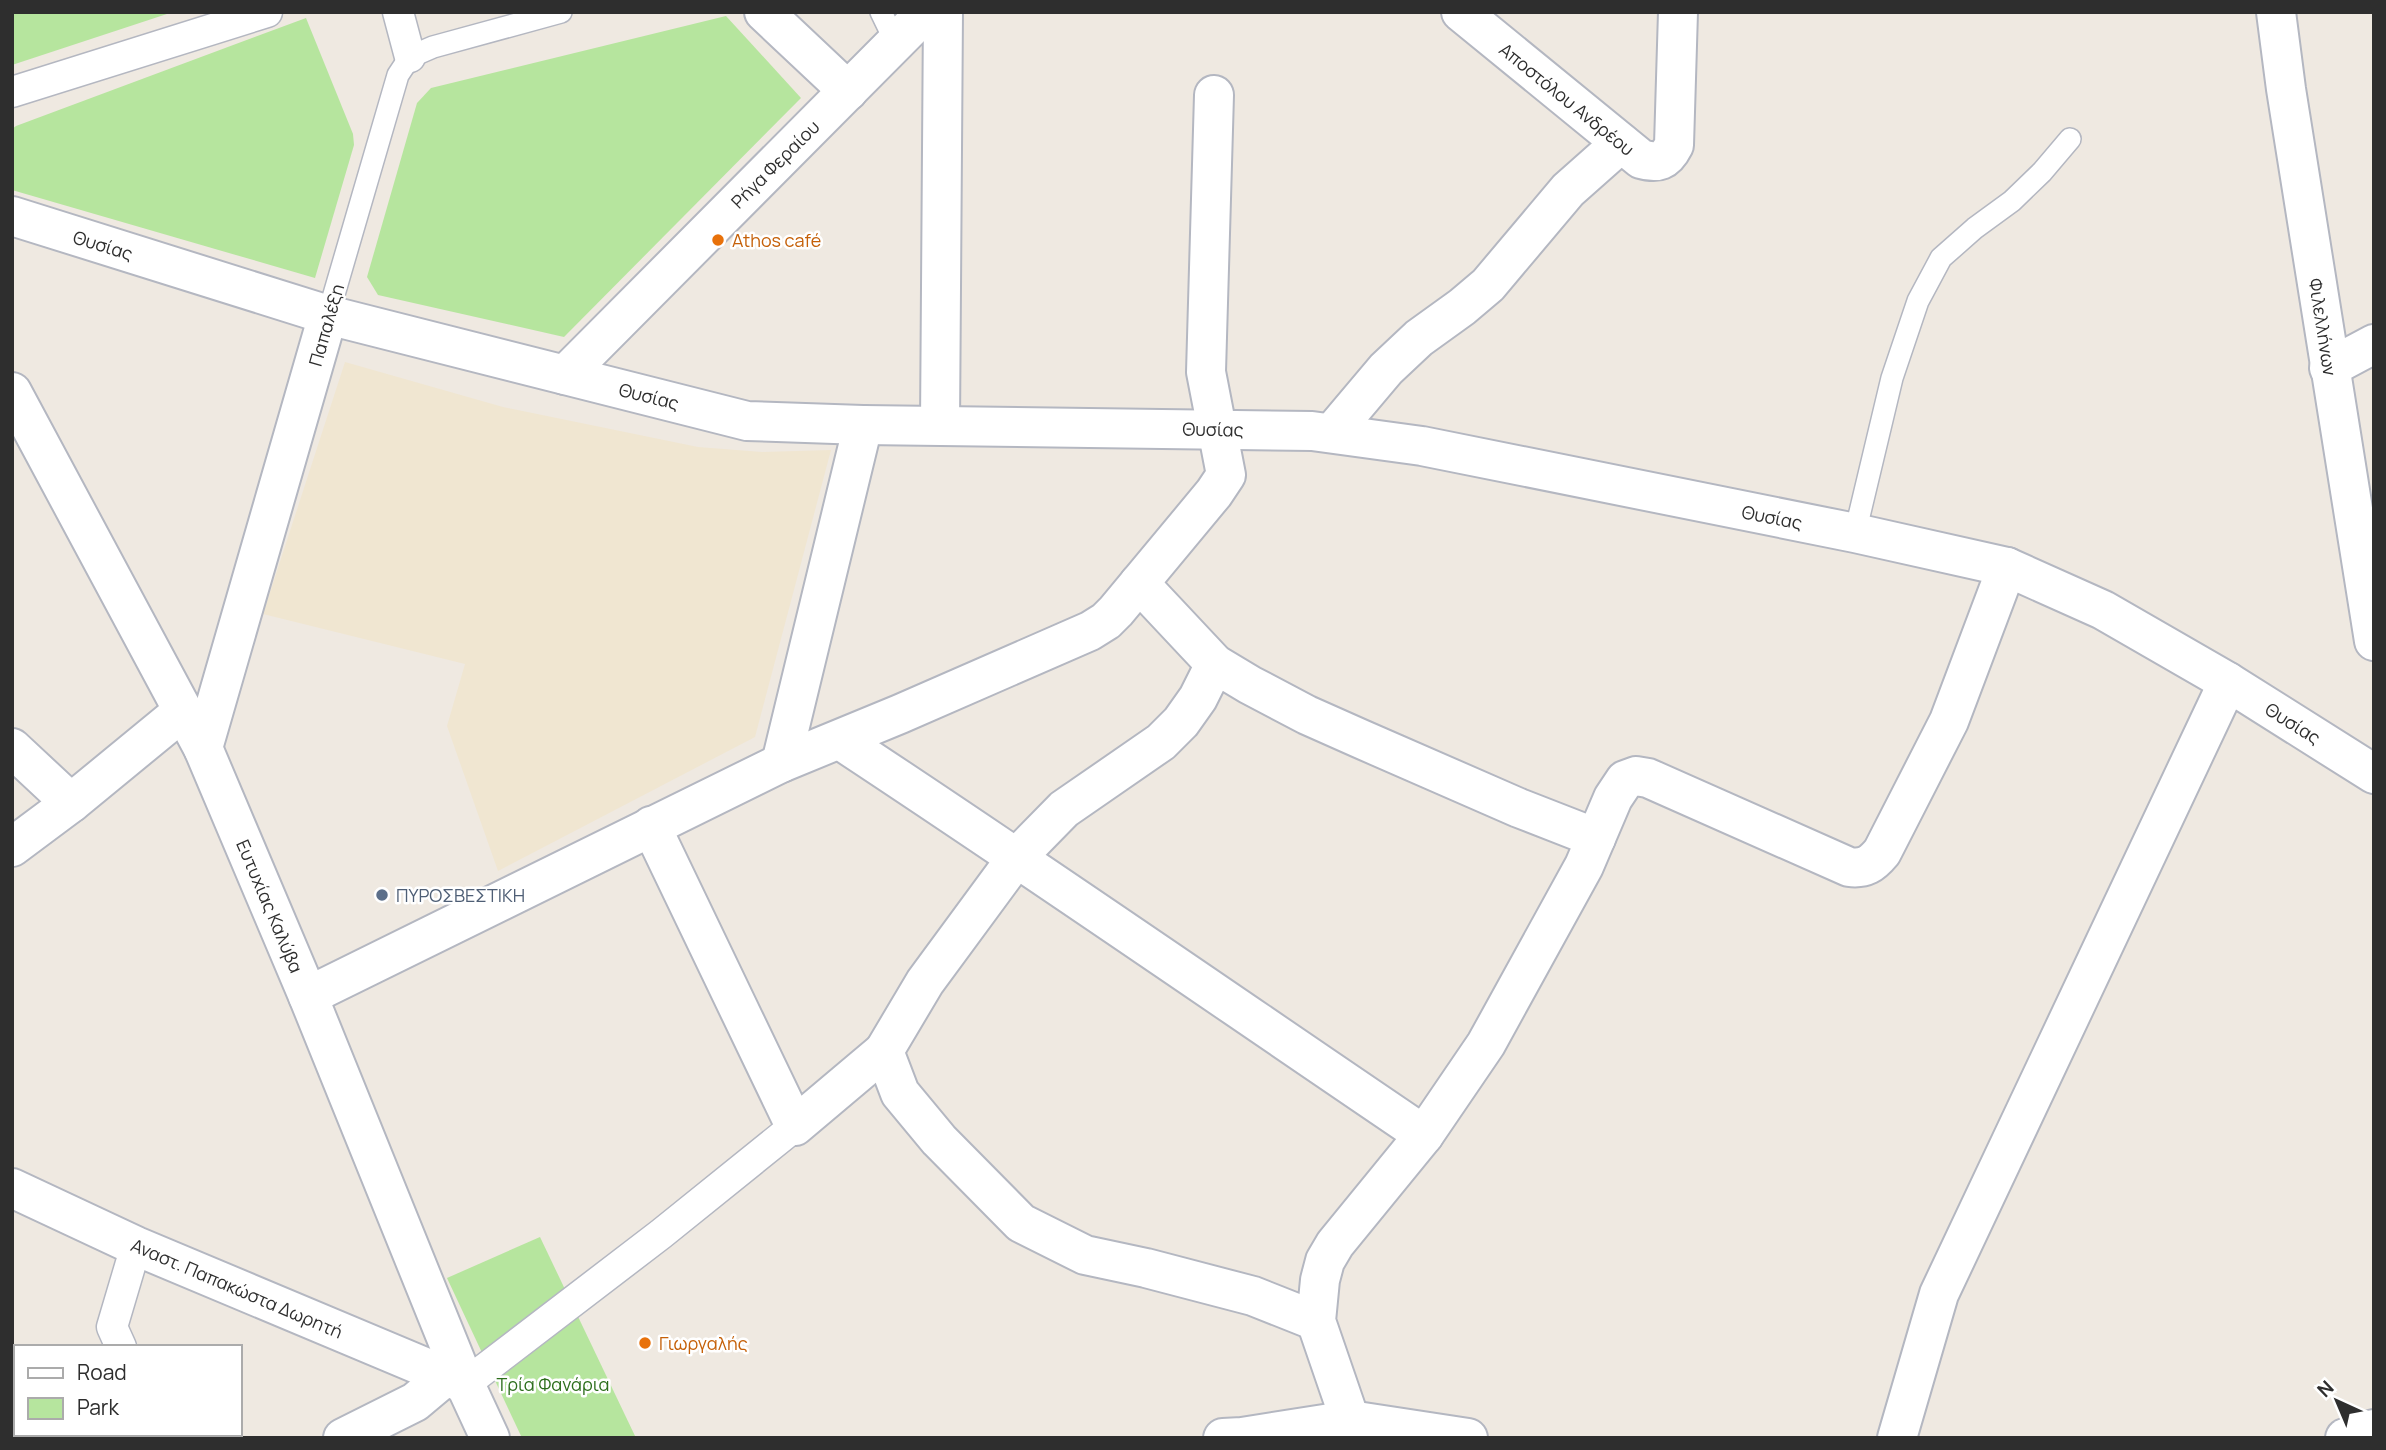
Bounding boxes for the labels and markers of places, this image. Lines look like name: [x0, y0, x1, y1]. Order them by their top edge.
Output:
place label: Athos café: [732, 228, 821, 252]
marker: Athos café: [710, 232, 726, 248]
place label: ΠΥΡΟΣΒΕΣΤΙΚΗ: [396, 883, 525, 907]
marker: ΠΥΡΟΣΒΕΣΤΙΚΗ: [374, 887, 390, 903]
place label: Γιωργαλής: [659, 1331, 748, 1355]
marker: Γιωργαλής: [637, 1335, 653, 1351]

